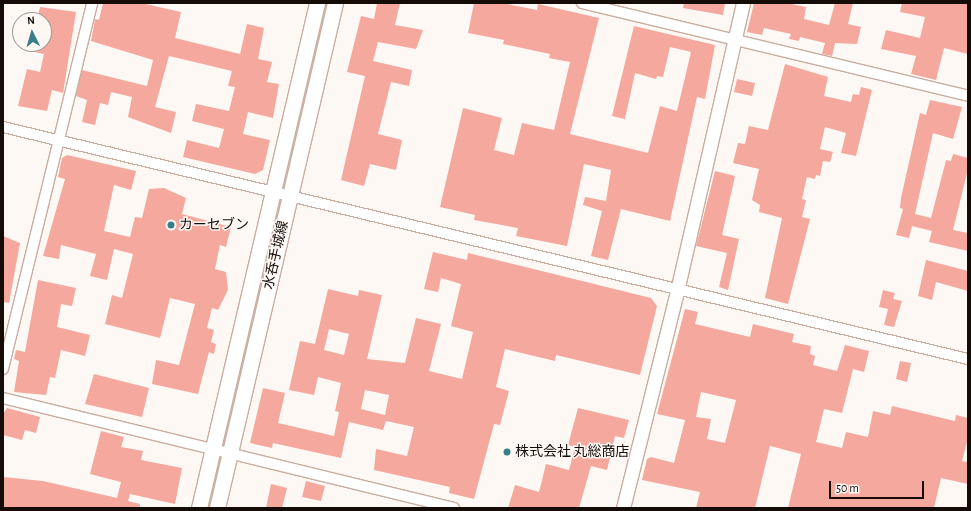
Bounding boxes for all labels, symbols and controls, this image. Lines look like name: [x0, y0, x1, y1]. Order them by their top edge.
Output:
north arrow: [12, 12, 52, 52]
text: N: [27, 15, 35, 26]
place label: カーセブン: [179, 217, 249, 233]
street label: 水呑手城線: [260, 219, 292, 291]
marker: カーセブン: [166, 220, 176, 230]
place label: 株式会社 丸総商店: [515, 444, 629, 460]
marker: 株式会社 丸総商店: [502, 447, 512, 457]
scale bar: [831, 473, 926, 499]
text: 50 m: [836, 482, 859, 494]

